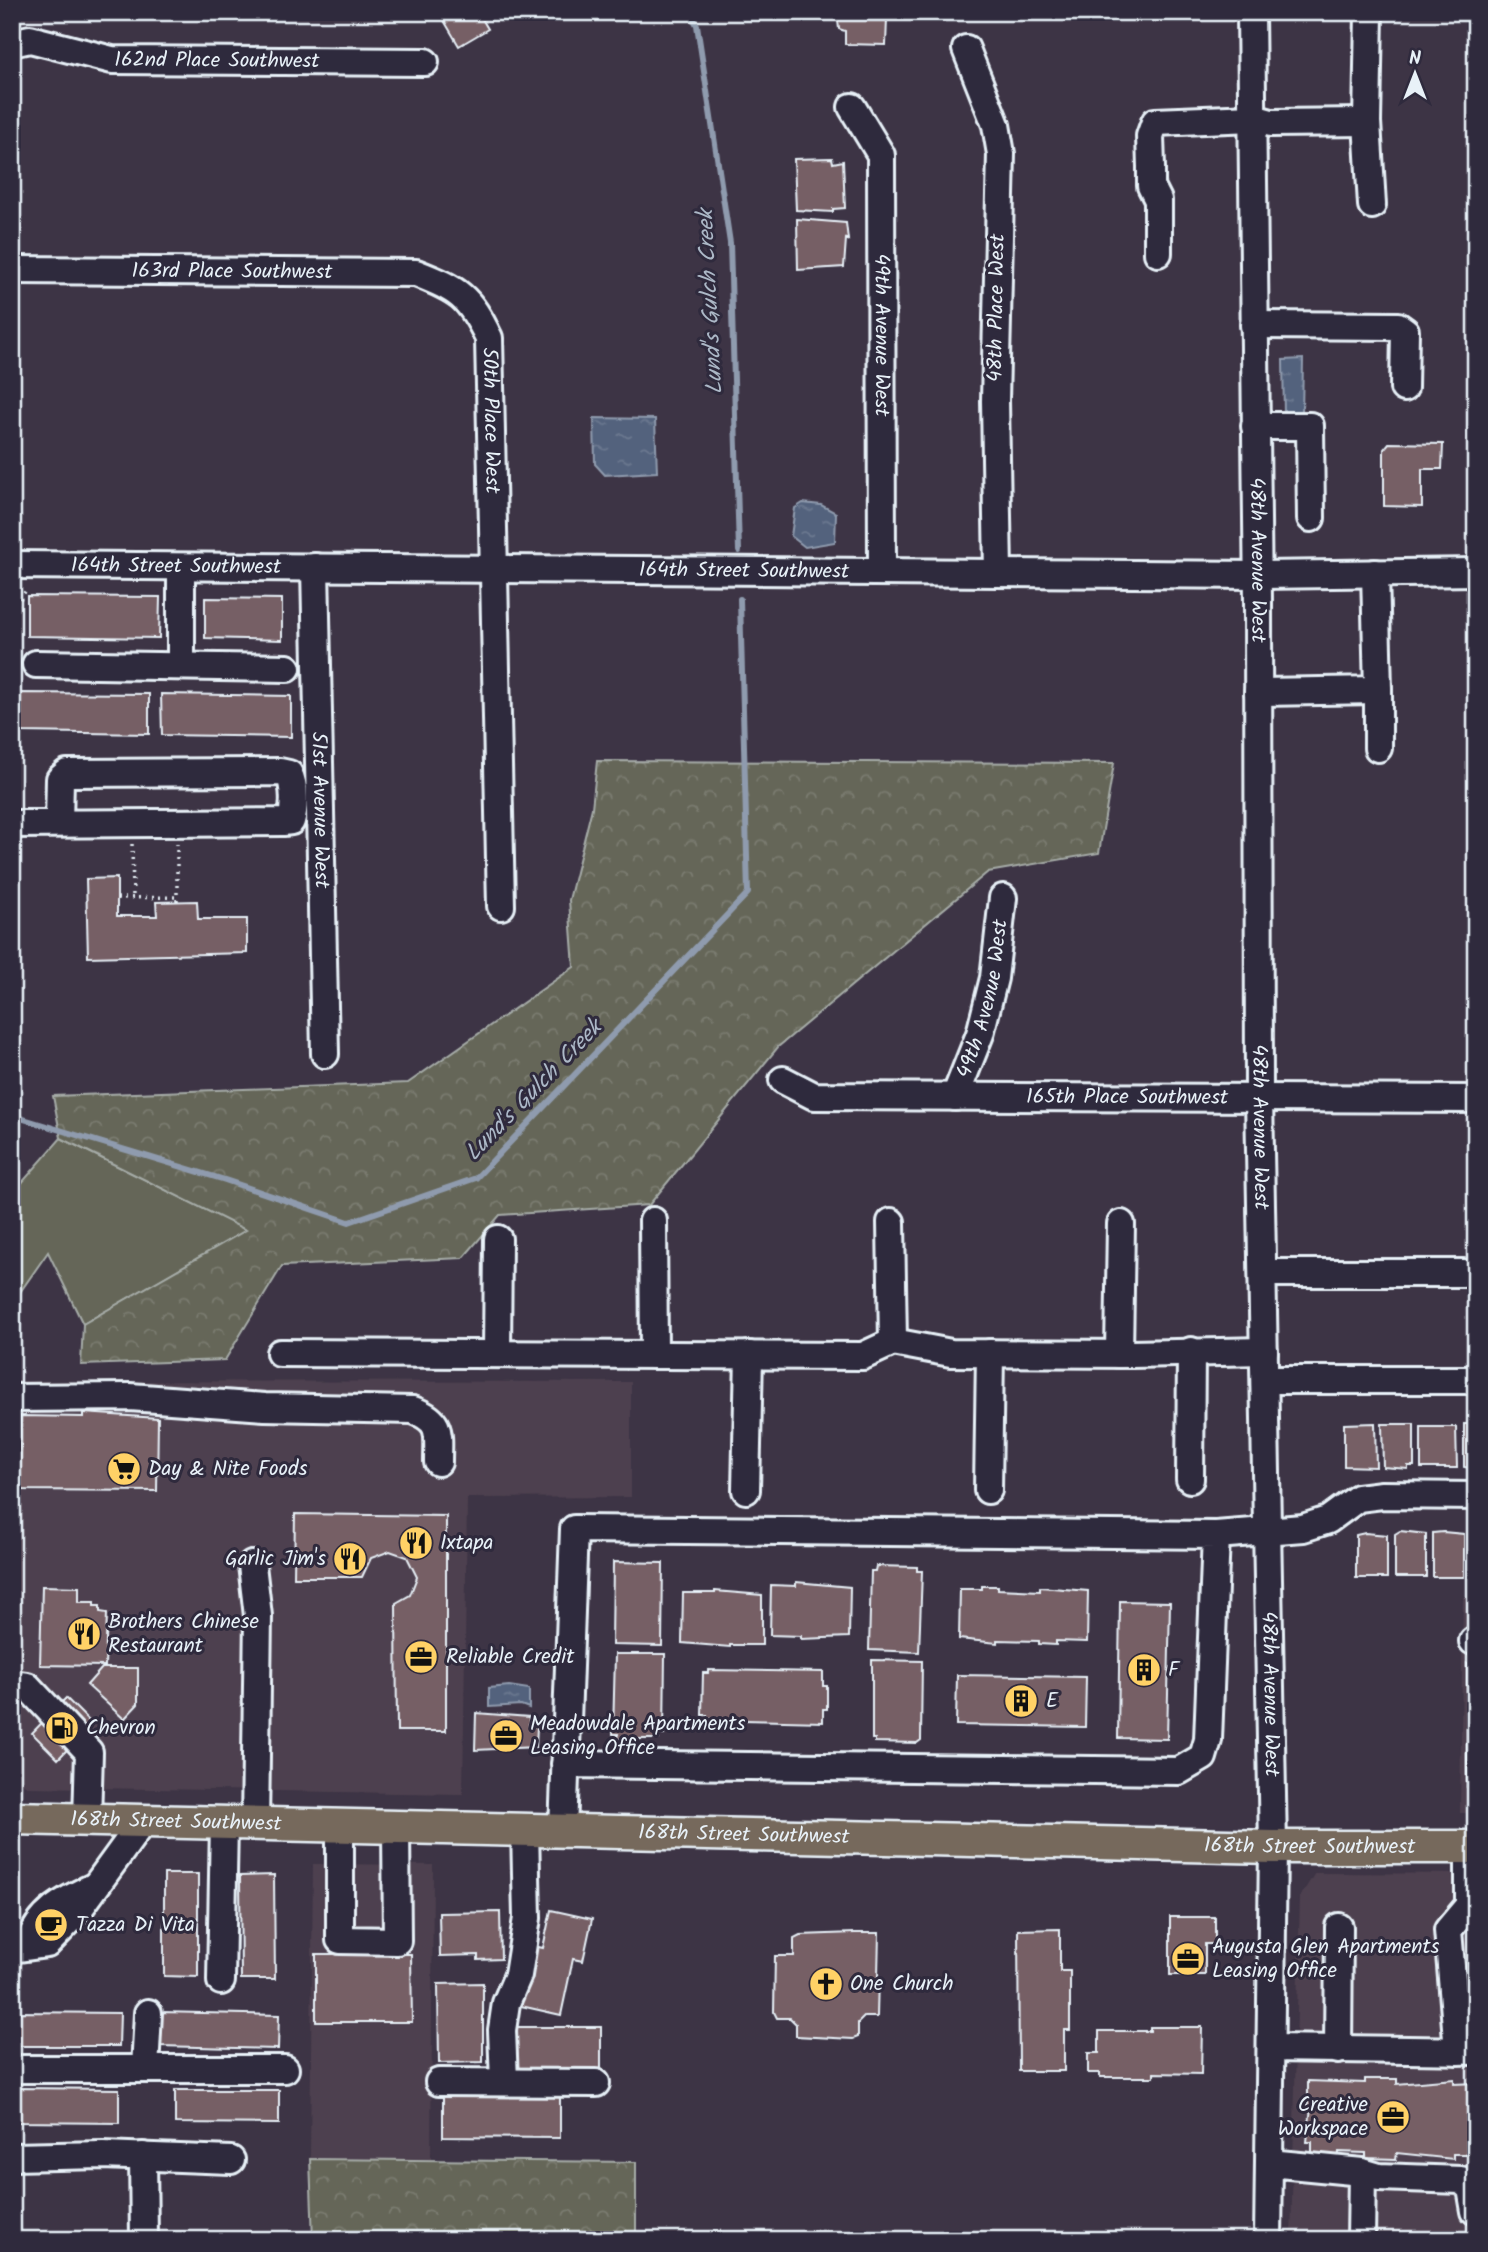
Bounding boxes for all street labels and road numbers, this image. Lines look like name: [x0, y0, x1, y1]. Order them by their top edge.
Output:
street label: 162nd Place Southwest: [114, 44, 320, 78]
street label: 48th Place West: [979, 233, 1015, 383]
street label: 49th Avenue West: [865, 253, 898, 417]
street label: 163rd Place Southwest: [132, 254, 333, 289]
street label: 50th Place West: [473, 347, 509, 495]
street label: 48th Avenue West: [1240, 477, 1275, 644]
street label: 164th Street Southwest: [71, 549, 282, 584]
street label: 164th Street Southwest: [639, 554, 850, 588]
street label: 51st Avenue West: [302, 731, 338, 889]
street label: 49th Avenue West: [948, 917, 1017, 1083]
street label: 48th Avenue West: [1242, 1044, 1278, 1211]
street label: 165th Place Southwest: [1026, 1080, 1229, 1114]
street label: 48th Avenue West: [1252, 1611, 1288, 1778]
street label: 168th Street Southwest: [70, 1803, 283, 1841]
street label: 168th Street Southwest: [638, 1816, 851, 1854]
street label: 168th Street Southwest: [1204, 1829, 1416, 1864]

